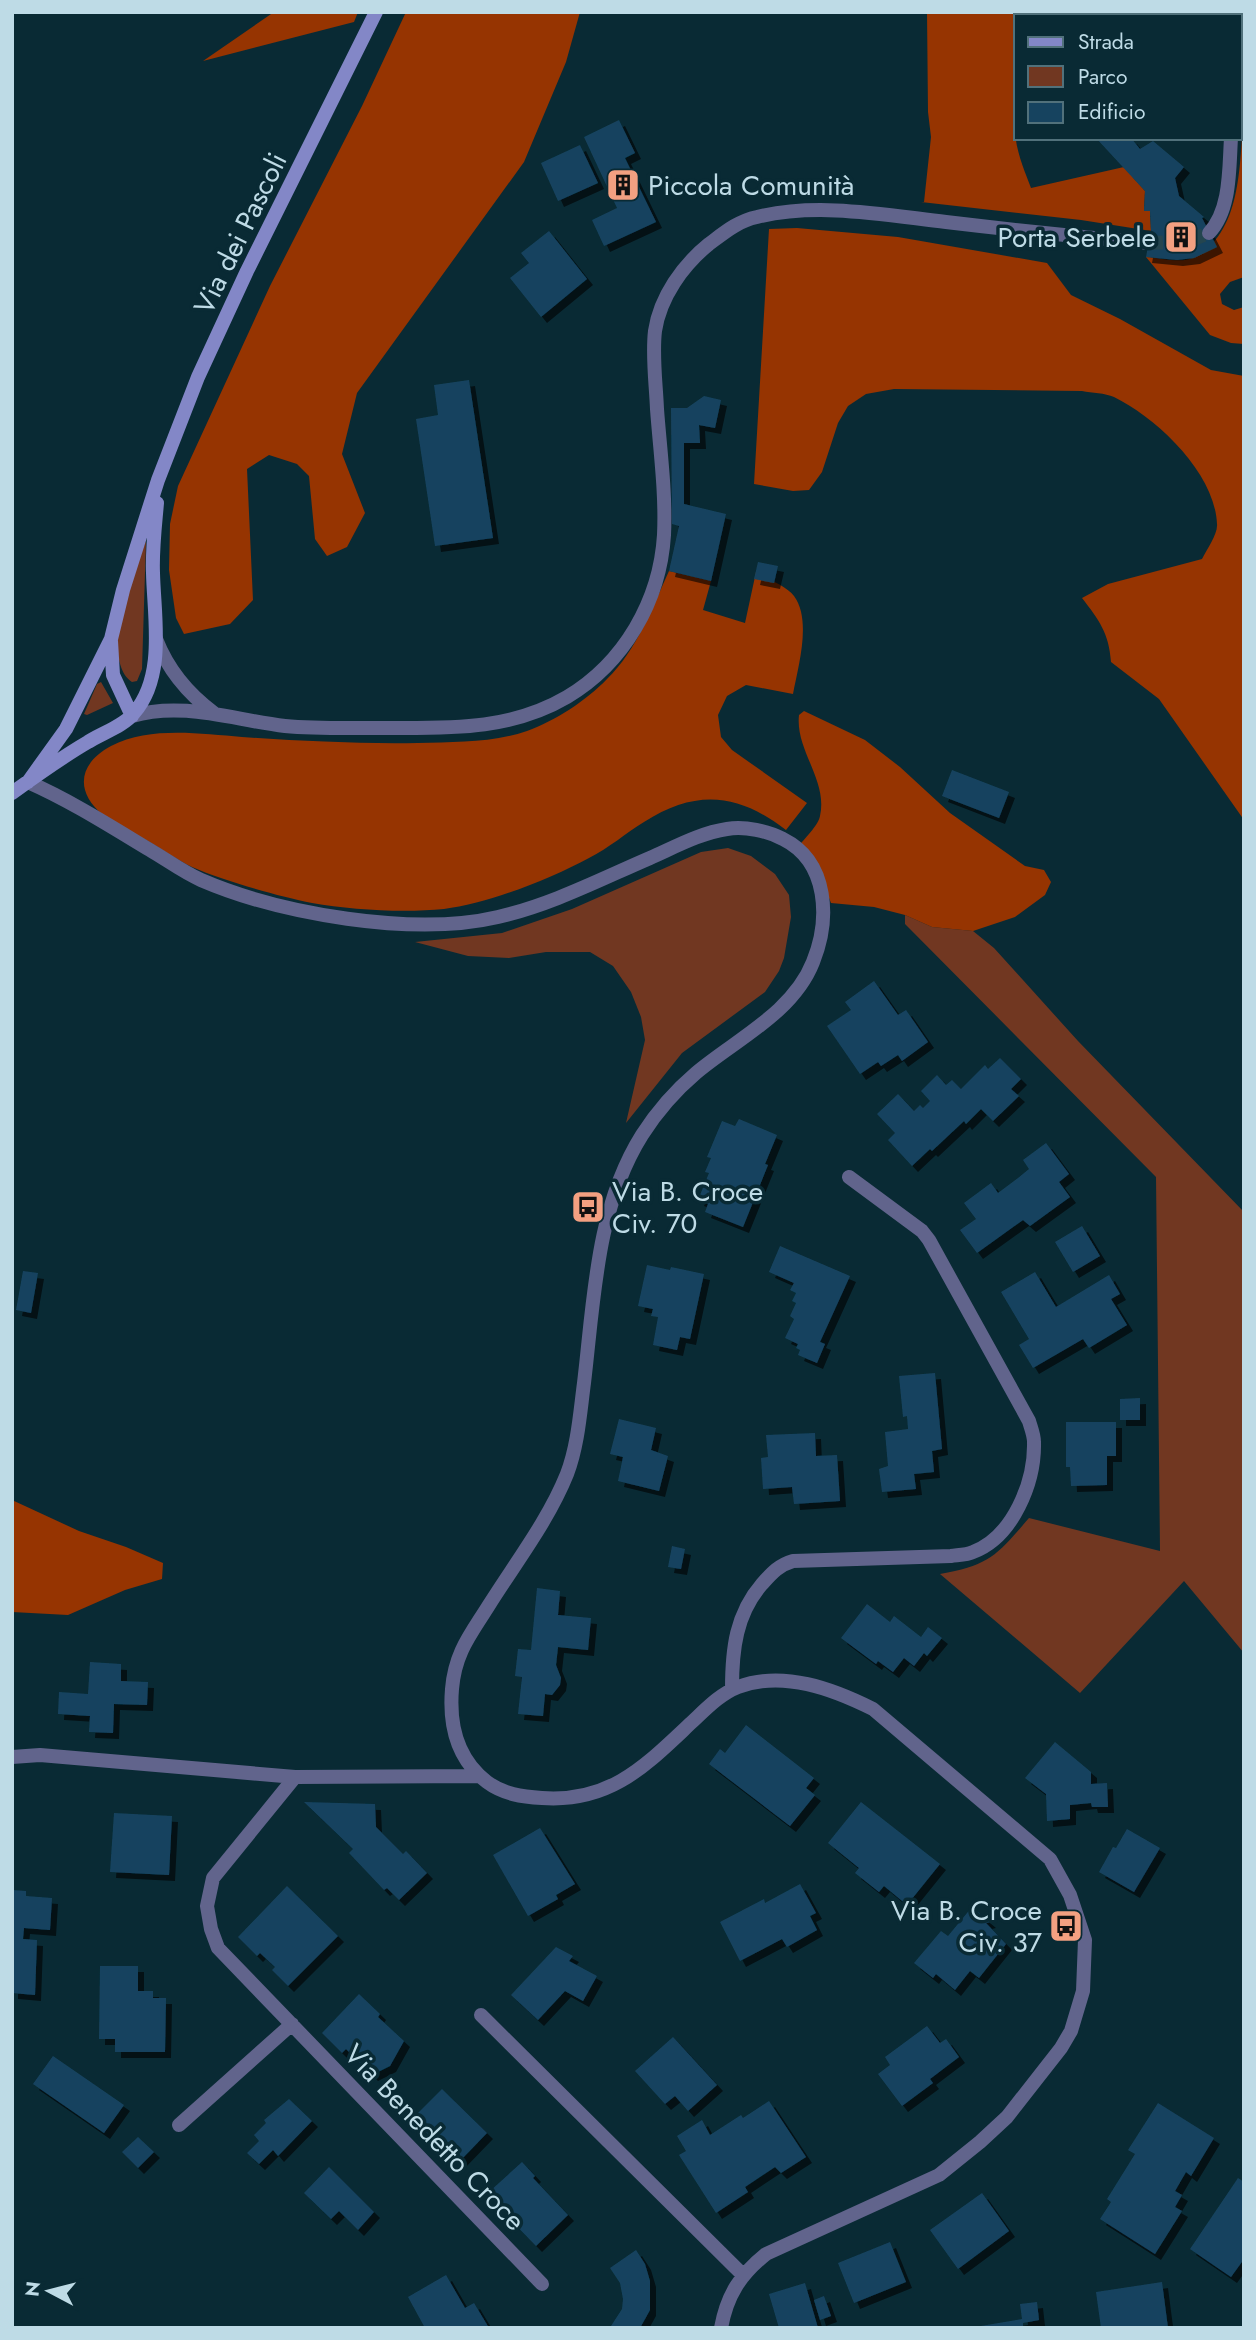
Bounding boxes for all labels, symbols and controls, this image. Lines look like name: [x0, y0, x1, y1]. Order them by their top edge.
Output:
legend: [1014, 14, 1242, 140]
text: Strada: [1078, 27, 1134, 57]
text: Parco: [1078, 62, 1127, 92]
text: Edificio: [1078, 97, 1145, 127]
street label: Via dei Pascoli: [184, 145, 297, 321]
place label: Piccola Comunità: [648, 165, 854, 206]
building icon: Piccola Comunità: [604, 166, 642, 204]
place label: Porta Serbele: [997, 217, 1156, 258]
building icon: Porta Serbele: [1162, 218, 1200, 256]
place label: Via B. Croce Civ. 70: [612, 1171, 763, 1244]
bus stop icon: Via B. Croce Civ. 70: [569, 1188, 607, 1226]
place label: Via B. Croce Civ. 37: [891, 1890, 1042, 1963]
bus stop icon: Via B. Croce Civ. 37: [1047, 1907, 1085, 1945]
street label: Via Benedetto Croce: [335, 2035, 535, 2240]
north arrow: [14, 2256, 84, 2326]
text: N: [18, 2280, 47, 2298]

